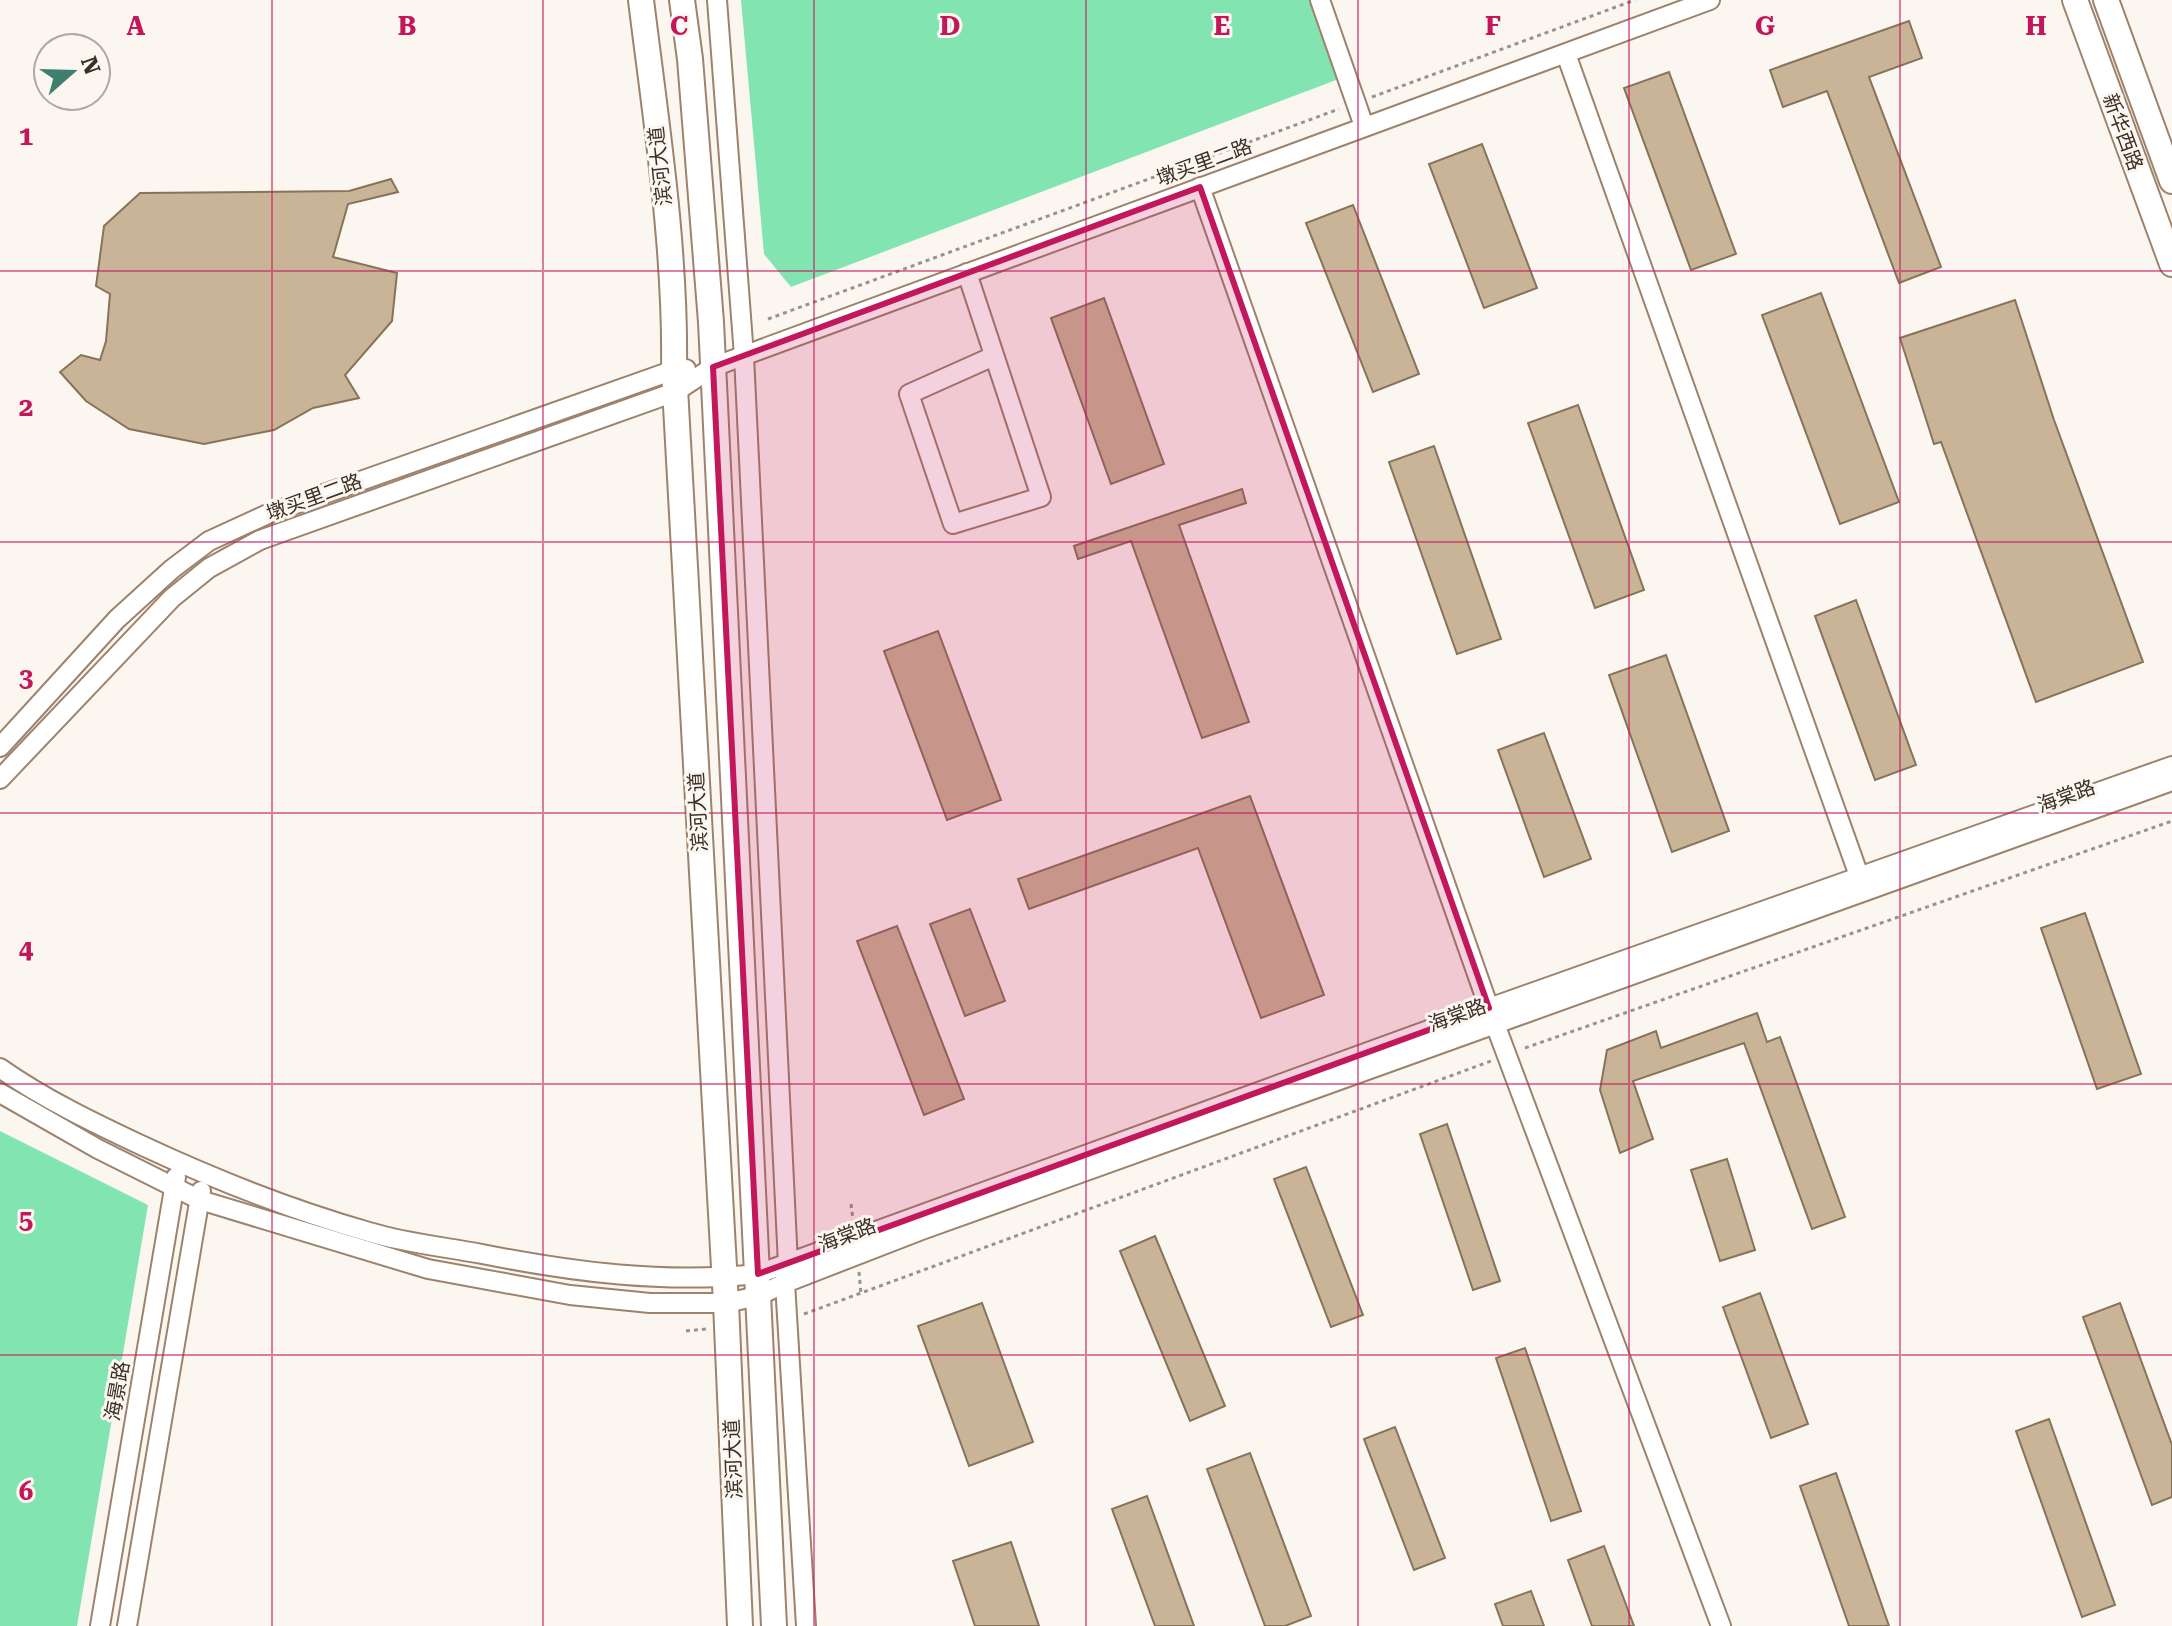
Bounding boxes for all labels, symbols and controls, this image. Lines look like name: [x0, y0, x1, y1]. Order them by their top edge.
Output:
text: A: [127, 11, 146, 41]
text: B: [398, 11, 416, 41]
text: C: [670, 11, 688, 41]
text: D: [940, 11, 960, 41]
text: E: [1214, 11, 1230, 41]
text: F: [1485, 11, 1501, 41]
text: G: [1755, 11, 1775, 41]
text: H: [2025, 11, 2047, 41]
north arrow: [32, 32, 112, 112]
text: N: [76, 53, 105, 78]
street label: 新华西路: [2098, 90, 2148, 174]
text: 1: [19, 121, 33, 151]
street label: 滨河大道: [644, 125, 676, 207]
street label: 墩买里二路: [1153, 134, 1255, 190]
text: 2: [19, 392, 33, 422]
street label: 墩买里二路: [263, 469, 365, 525]
text: 3: [19, 663, 33, 693]
street label: 滨河大道: [684, 771, 712, 853]
street label: 海棠路: [2034, 774, 2098, 818]
text: 4: [19, 934, 34, 964]
street label: 海棠路: [1425, 993, 1489, 1037]
text: 5: [19, 1205, 33, 1235]
street label: 海棠路: [815, 1213, 879, 1257]
street label: 海景路: [100, 1359, 134, 1423]
street label: 滨河大道: [720, 1419, 746, 1499]
text: 6: [19, 1476, 33, 1506]

